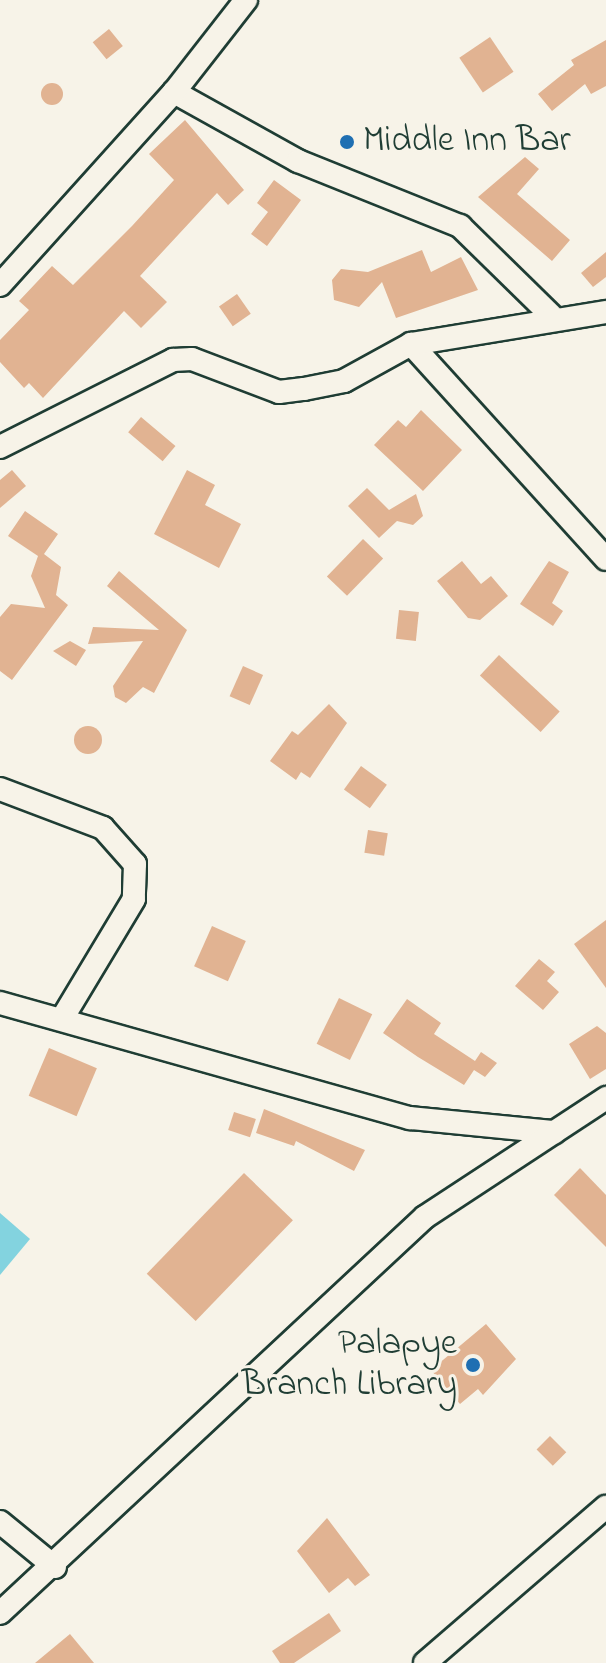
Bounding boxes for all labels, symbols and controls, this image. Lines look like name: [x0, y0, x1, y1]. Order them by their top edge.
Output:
place label: Middle Inn Bar: [363, 120, 571, 164]
marker: Middle Inn Bar: [338, 133, 356, 151]
place label: Palapye Branch Library: [242, 1322, 457, 1407]
marker: Palapye Branch Library: [464, 1356, 482, 1374]

